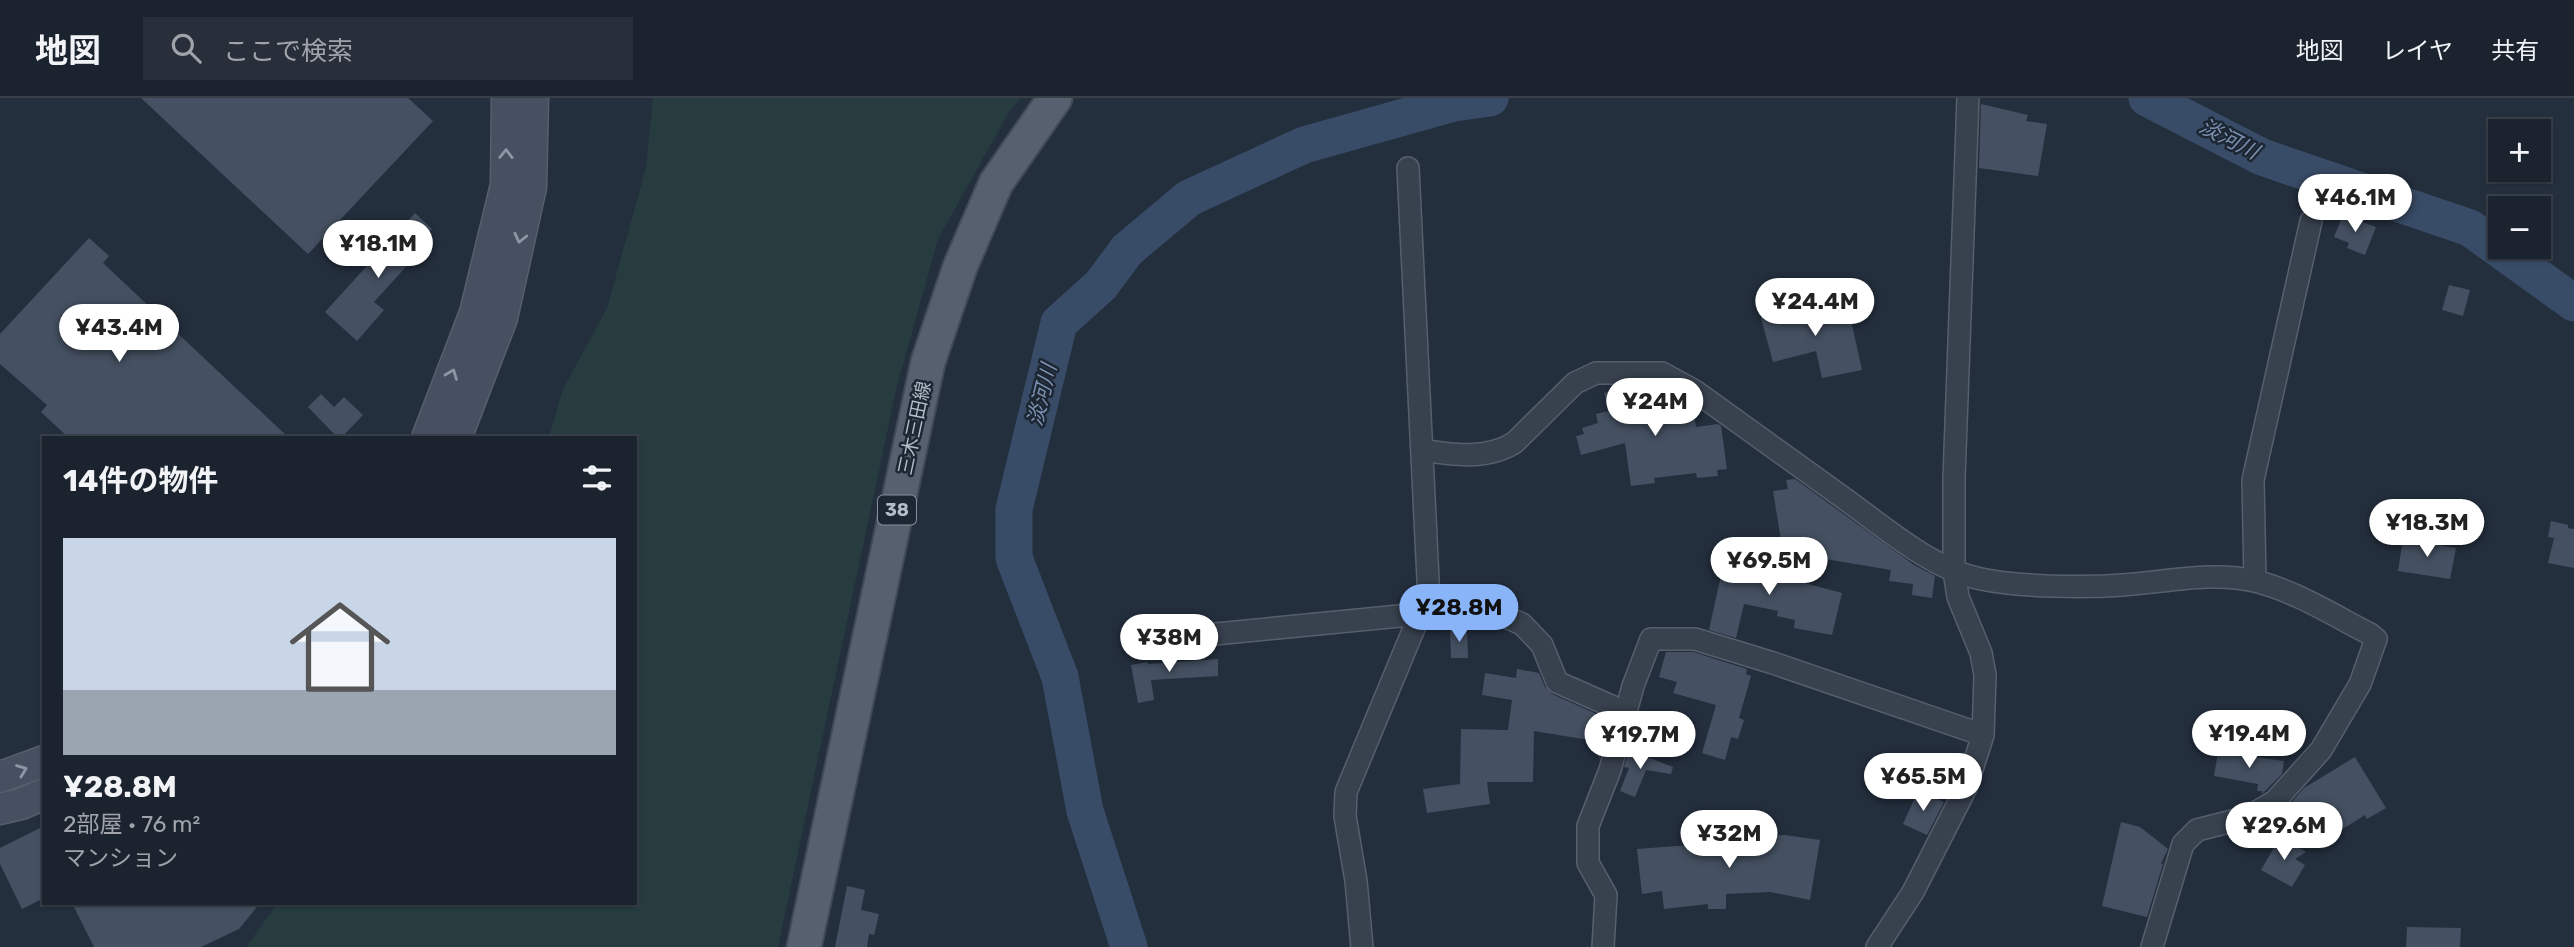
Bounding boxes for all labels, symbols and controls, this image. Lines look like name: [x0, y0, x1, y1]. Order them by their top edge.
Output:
search box: [143, 17, 633, 80]
icon: search: [167, 29, 205, 67]
text: 地図: [35, 31, 101, 70]
text: ここで検索: [223, 36, 353, 67]
text: 地図: [2296, 37, 2344, 65]
text: レイヤ: [2382, 37, 2453, 65]
text: 共有: [2491, 37, 2539, 65]
water label: 淡河川: [2195, 113, 2265, 165]
map controls: [2488, 119, 2551, 259]
button: +: [2488, 119, 2551, 182]
one-way arrow: [498, 149, 514, 159]
pin: ¥46.1M: [2298, 174, 2412, 234]
text: ¥46.1M: [2314, 183, 2396, 211]
button: −: [2488, 196, 2551, 259]
pin: ¥18.1M: [321, 220, 435, 280]
text: ¥18.1M: [339, 229, 417, 257]
one-way arrow: [513, 232, 528, 244]
pin: ¥24.4M: [1758, 278, 1872, 338]
text: ¥24.4M: [1771, 287, 1859, 315]
pin: ¥43.4M: [62, 304, 176, 364]
text: ¥43.4M: [75, 313, 163, 341]
water label: 淡河川: [1022, 359, 1062, 428]
one-way arrow: [443, 369, 457, 381]
pin: ¥24M: [1614, 378, 1696, 438]
street label: 三木三田線: [893, 379, 936, 477]
text: ¥24M: [1622, 387, 1688, 415]
icon: filters: [578, 459, 616, 497]
text: 14件の物件: [63, 463, 218, 499]
road number: 38: [878, 496, 916, 524]
pin: ¥18.3M: [2370, 500, 2484, 559]
text: ¥18.3M: [2385, 508, 2469, 536]
pin: ¥69.5M: [1712, 538, 1826, 597]
text: ¥69.5M: [1727, 546, 1811, 574]
icon: home: [277, 584, 403, 710]
pin: ¥28.8M: [1402, 584, 1516, 644]
text: ¥28.8M: [1415, 593, 1503, 621]
pin: ¥38M: [1128, 614, 1210, 674]
text: ¥38M: [1136, 623, 1202, 651]
pin: ¥19.4M: [2192, 710, 2306, 770]
pin: ¥19.7M: [1583, 712, 1697, 771]
text: ¥19.4M: [2208, 719, 2290, 747]
text: ¥19.7M: [1601, 720, 1679, 748]
pin: ¥65.5M: [1866, 754, 1980, 813]
text: ¥65.5M: [1880, 762, 1966, 790]
one-way arrow: [16, 764, 28, 778]
text: ¥28.8M: [63, 769, 177, 805]
pin: ¥29.6M: [2227, 802, 2341, 862]
text: 2部屋 · 76 m²: [63, 810, 200, 838]
pin: ¥32M: [1688, 810, 1770, 870]
text: ¥29.6M: [2242, 811, 2326, 839]
text: ¥32M: [1697, 819, 1762, 847]
text: マンション: [63, 844, 178, 872]

